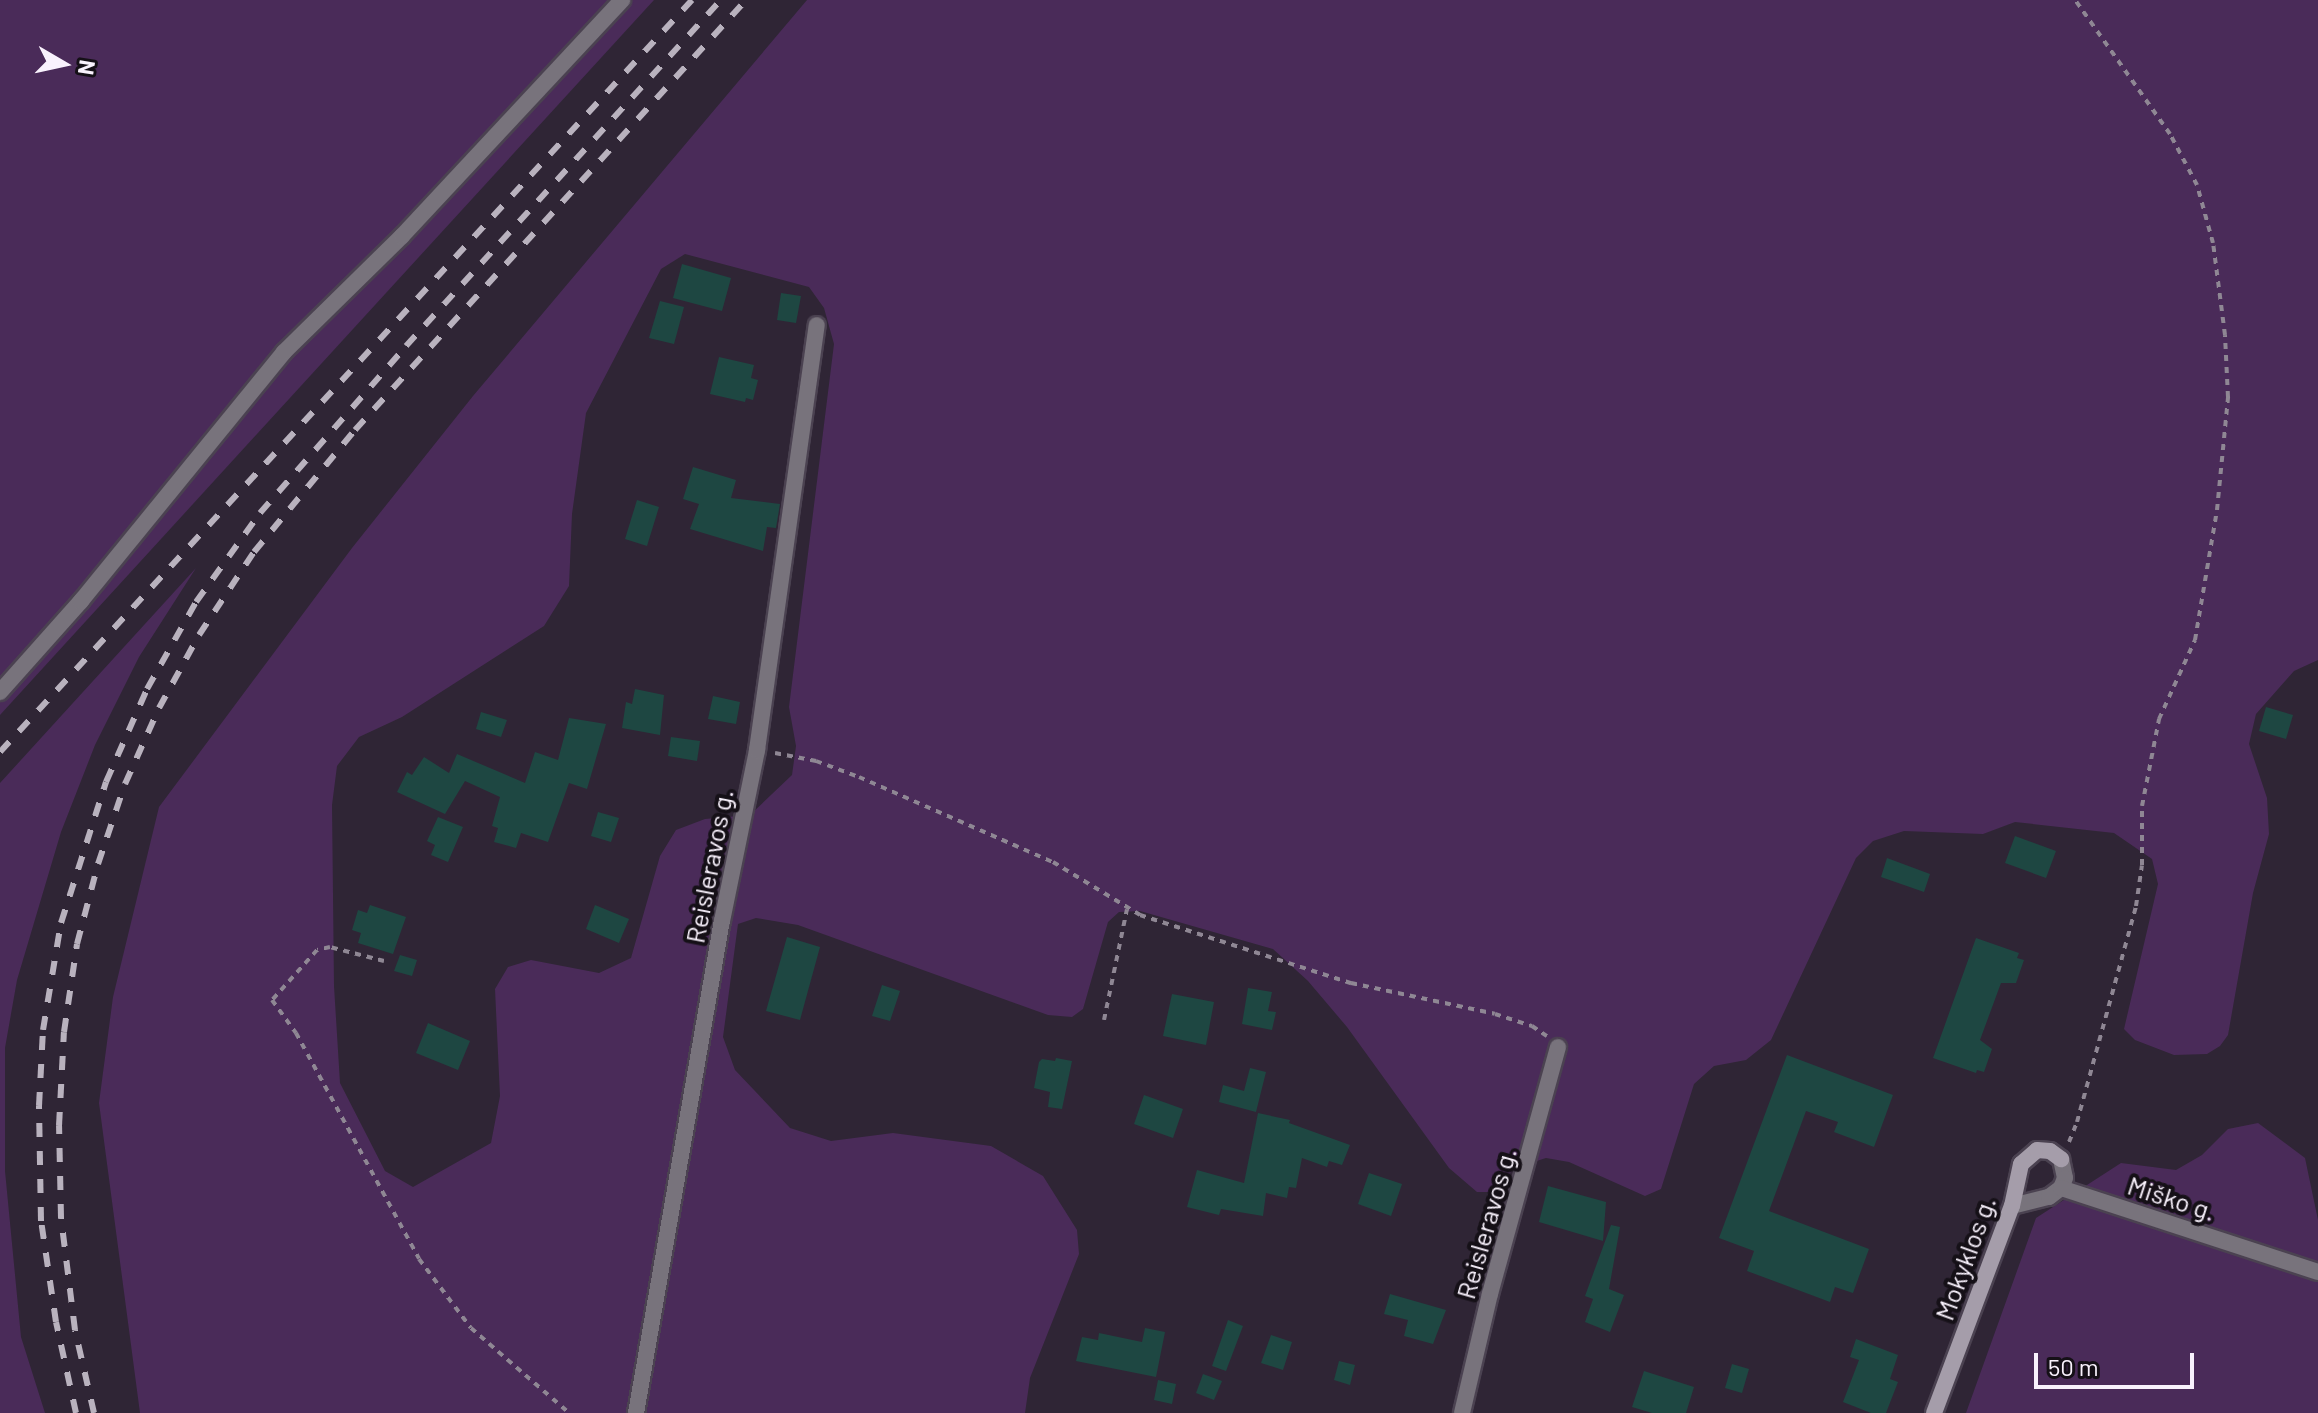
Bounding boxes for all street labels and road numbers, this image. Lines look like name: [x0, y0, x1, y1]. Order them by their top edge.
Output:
street label: Reisleravos g.: [679, 786, 739, 946]
street label: Reisleravos g.: [1449, 1144, 1523, 1302]
street label: Miško g.: [2124, 1169, 2220, 1227]
street label: Mokyklos g.: [1928, 1192, 2002, 1324]

